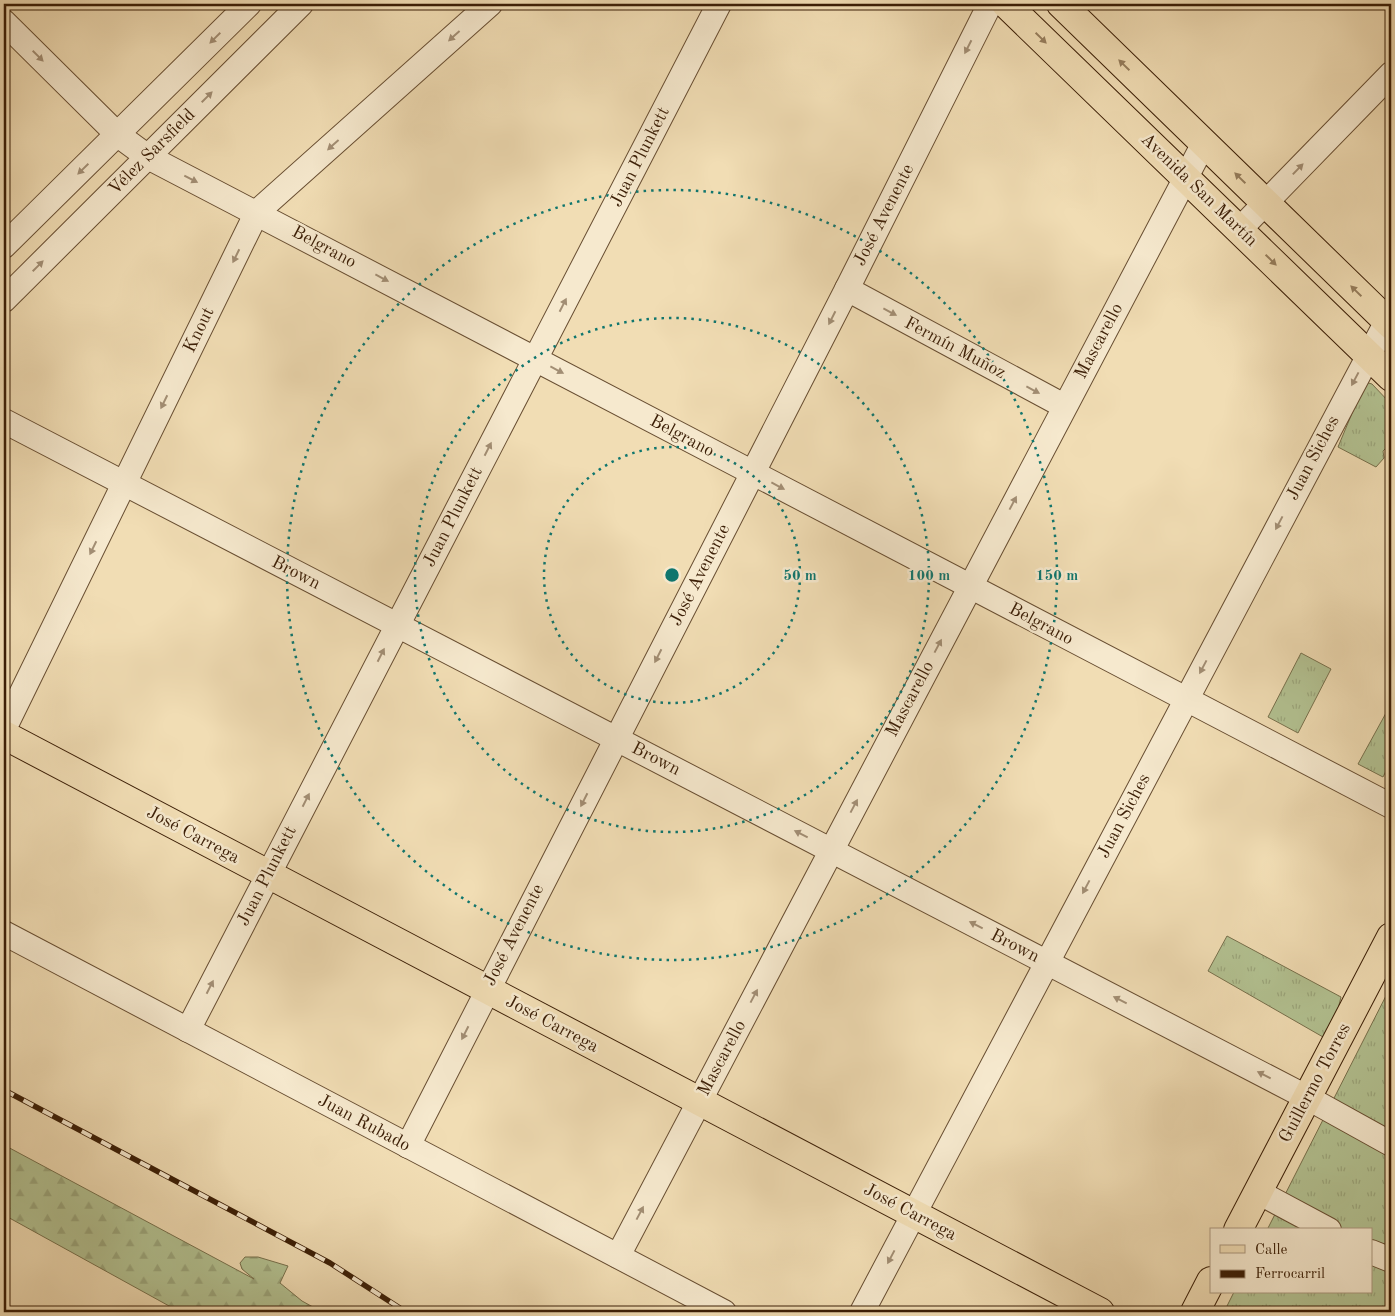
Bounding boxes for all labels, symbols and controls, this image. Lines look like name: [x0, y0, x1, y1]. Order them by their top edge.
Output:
one-way arrow: [448, 30, 460, 41]
one-way arrow: [1035, 31, 1047, 43]
one-way arrow: [209, 32, 221, 44]
one-way arrow: [964, 40, 972, 55]
one-way arrow: [32, 50, 44, 62]
one-way arrow: [1118, 59, 1130, 71]
one-way arrow: [201, 92, 213, 104]
street label: Juan Plunkett: [607, 104, 673, 210]
street label: Vélez Sarsfield: [105, 105, 199, 199]
street label: Avenida San Martín: [1137, 130, 1261, 250]
one-way arrow: [326, 139, 339, 150]
street label: José Avenente: [851, 161, 917, 269]
one-way arrow: [77, 163, 89, 175]
one-way arrow: [1292, 163, 1304, 175]
one-way arrow: [1234, 172, 1246, 184]
one-way arrow: [184, 175, 198, 183]
street label: Belgrano: [289, 223, 359, 271]
one-way arrow: [231, 249, 239, 263]
one-way arrow: [1265, 254, 1277, 266]
one-way arrow: [32, 260, 44, 272]
one-way arrow: [375, 274, 389, 282]
one-way arrow: [1351, 286, 1363, 298]
one-way arrow: [559, 298, 567, 312]
street label: Mascarello: [1072, 300, 1126, 382]
street label: Knout: [180, 304, 218, 356]
one-way arrow: [883, 308, 896, 317]
one-way arrow: [828, 310, 836, 325]
street label: Fermín Muñoz: [901, 314, 1009, 382]
one-way arrow: [549, 366, 564, 374]
one-way arrow: [1351, 372, 1359, 387]
one-way arrow: [1026, 385, 1039, 394]
one-way arrow: [160, 395, 168, 409]
street label: Belgrano: [647, 412, 717, 460]
street label: Juan Siches: [1283, 413, 1343, 503]
one-way arrow: [484, 442, 492, 456]
street label: Juan Plunkett: [420, 464, 486, 570]
one-way arrow: [771, 482, 785, 490]
one-way arrow: [1009, 496, 1018, 509]
one-way arrow: [1275, 516, 1283, 530]
street label: José Avenente: [667, 521, 733, 629]
one-way arrow: [88, 541, 96, 555]
street label: Brown: [269, 553, 324, 593]
centre of rings: [663, 566, 681, 584]
text: 50 m: [783, 569, 817, 584]
text: 100 m: [908, 569, 950, 584]
text: 150 m: [1036, 569, 1078, 584]
street label: Belgrano: [1006, 600, 1076, 648]
one-way arrow: [934, 639, 942, 654]
one-way arrow: [377, 648, 385, 663]
one-way arrow: [654, 649, 662, 663]
street label: Mascarello: [883, 658, 937, 740]
one-way arrow: [1199, 659, 1207, 674]
street label: Brown: [629, 739, 684, 779]
street label: Juan Siches: [1094, 771, 1154, 861]
one-way arrow: [302, 792, 310, 807]
one-way arrow: [580, 793, 588, 808]
one-way arrow: [850, 798, 858, 813]
street label: José Carrega: [144, 803, 243, 867]
street label: Juan Plunkett: [234, 823, 300, 929]
one-way arrow: [793, 830, 808, 838]
one-way arrow: [1082, 880, 1090, 895]
street label: José Avenente: [481, 881, 547, 989]
one-way arrow: [969, 921, 983, 930]
street label: Brown: [988, 926, 1043, 966]
one-way arrow: [206, 979, 214, 994]
one-way arrow: [750, 989, 758, 1003]
street label: José Carrega: [503, 992, 602, 1056]
one-way arrow: [1113, 996, 1127, 1004]
street label: Mascarello: [695, 1017, 749, 1099]
street label: Guillermo Torres: [1276, 1020, 1354, 1146]
one-way arrow: [461, 1026, 469, 1040]
one-way arrow: [1257, 1071, 1271, 1079]
street label: Juan Rubado: [315, 1091, 413, 1155]
street label: José Carrega: [861, 1180, 960, 1244]
one-way arrow: [636, 1206, 644, 1220]
legend: [1210, 1228, 1372, 1294]
text: Calle: [1255, 1243, 1288, 1258]
one-way arrow: [887, 1250, 895, 1265]
text: Ferrocarril: [1255, 1267, 1325, 1282]

